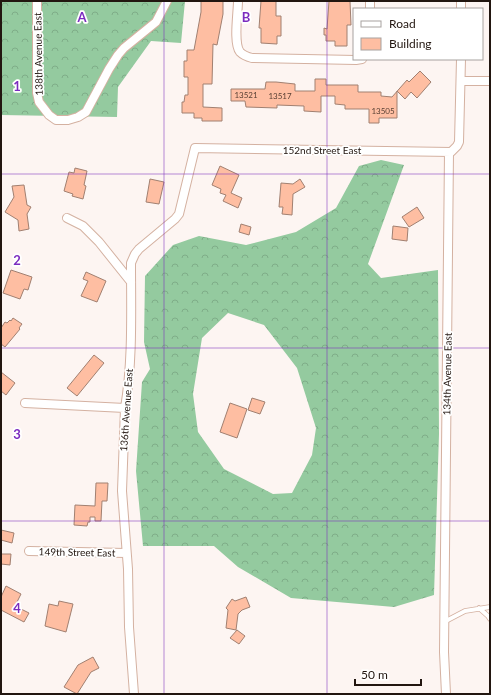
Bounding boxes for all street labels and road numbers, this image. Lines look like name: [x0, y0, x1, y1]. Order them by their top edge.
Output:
street label: 138th Avenue East: [31, 12, 45, 96]
street label: 152nd Street East: [283, 144, 362, 156]
street label: 134th Avenue East: [440, 332, 454, 416]
street label: 136th Avenue East: [117, 368, 135, 452]
street label: 149th Street East: [39, 545, 116, 559]

